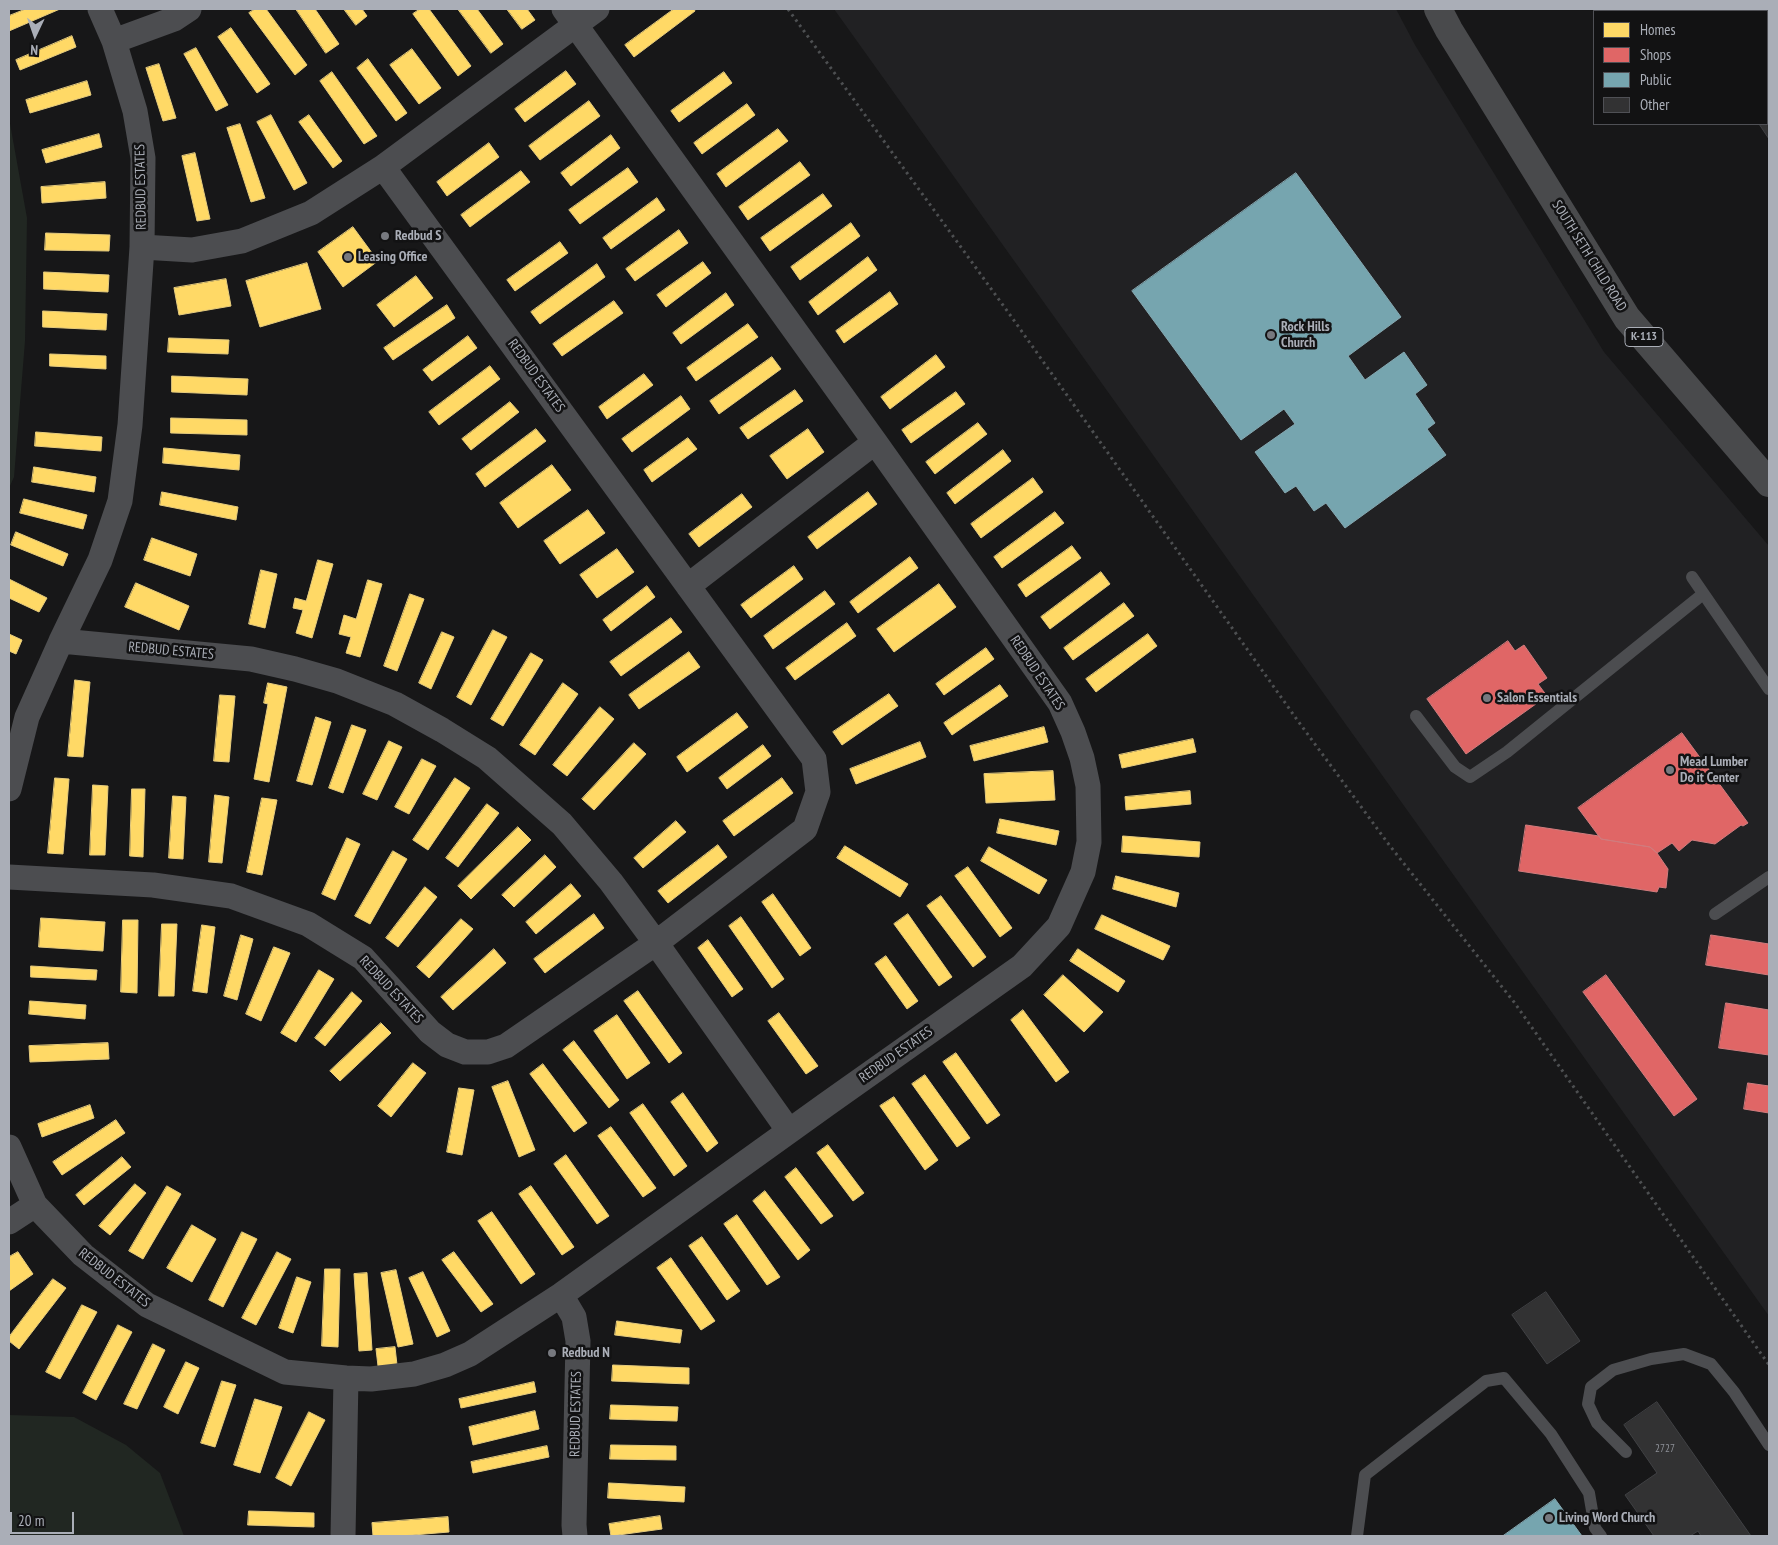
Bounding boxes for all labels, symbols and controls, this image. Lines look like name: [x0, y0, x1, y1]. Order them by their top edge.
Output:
north arrow: [10, 10, 60, 60]
legend: [1593, 10, 1768, 125]
text: Homes: [1640, 20, 1676, 39]
text: N: [30, 41, 38, 59]
text: Shops: [1640, 45, 1671, 64]
text: Public: [1640, 70, 1671, 89]
text: Other: [1640, 95, 1669, 114]
street label: REDBUD ESTATES: [132, 144, 150, 230]
street label: SOUTH SETH CHILD ROAD: [1548, 198, 1630, 314]
place label: Redbud S: [395, 228, 441, 244]
marker: Redbud S: [379, 230, 391, 242]
place label: Leasing Office: [358, 249, 427, 265]
marker: Leasing Office: [342, 251, 354, 263]
place label: Rock Hills Church: [1281, 319, 1330, 352]
road number: K-113: [1625, 328, 1663, 347]
marker: Rock Hills Church: [1265, 329, 1277, 341]
street label: REDBUD ESTATES: [504, 336, 568, 416]
street label: REDBUD ESTATES: [1006, 633, 1068, 713]
street label: REDBUD ESTATES: [127, 639, 215, 663]
place label: Salon Essentials: [1497, 690, 1577, 706]
marker: Salon Essentials: [1481, 692, 1493, 704]
place label: Mead Lumber Do it Center: [1680, 754, 1748, 786]
marker: Mead Lumber Do it Center: [1664, 764, 1676, 776]
street label: REDBUD ESTATES: [356, 953, 426, 1027]
street label: REDBUD ESTATES: [856, 1023, 936, 1087]
street label: REDBUD ESTATES: [75, 1245, 153, 1311]
place label: Redbud N: [562, 1345, 610, 1361]
marker: Redbud N: [546, 1347, 558, 1359]
street label: REDBUD ESTATES: [567, 1371, 585, 1457]
house number: 2727: [1655, 1442, 1675, 1456]
scale bar: [12, 1502, 76, 1534]
place label: Living Word Church: [1559, 1510, 1655, 1526]
text: 20 m: [18, 1511, 44, 1530]
marker: Living Word Church: [1543, 1512, 1555, 1524]

